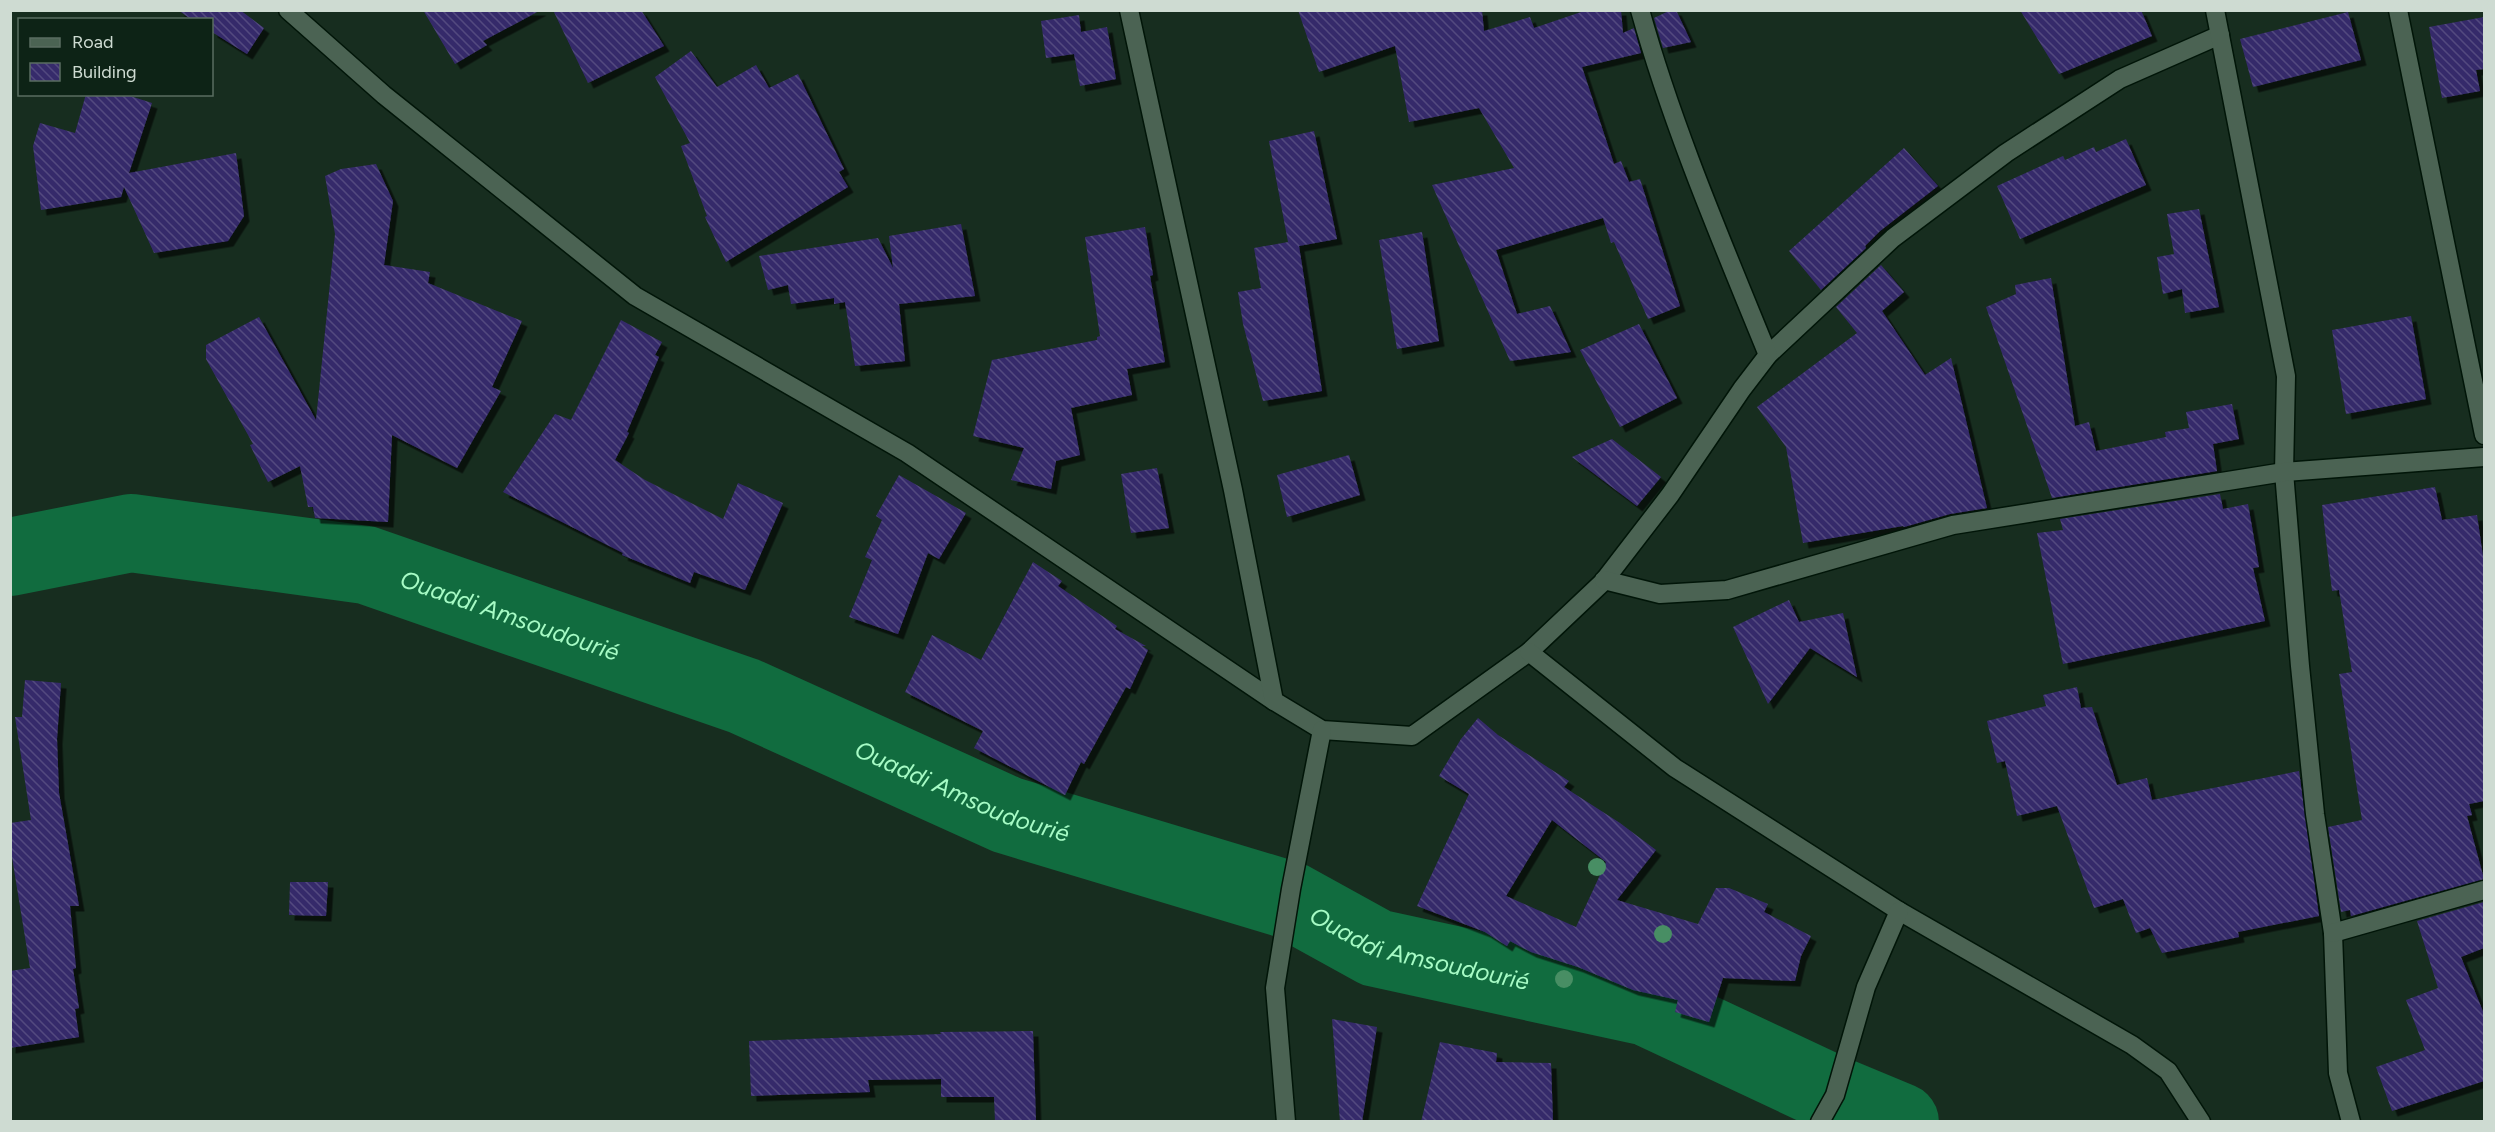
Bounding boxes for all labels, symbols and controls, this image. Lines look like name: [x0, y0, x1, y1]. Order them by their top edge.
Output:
legend: [18, 18, 213, 96]
text: Road: [72, 31, 113, 53]
text: Building: [72, 61, 137, 83]
water label: Ouaddi Amsoudourié: [397, 564, 623, 666]
water label: Ouaddi Amsoudourié: [851, 734, 1073, 848]
water label: Ouaddi Amsoudourié: [1305, 900, 1532, 995]

